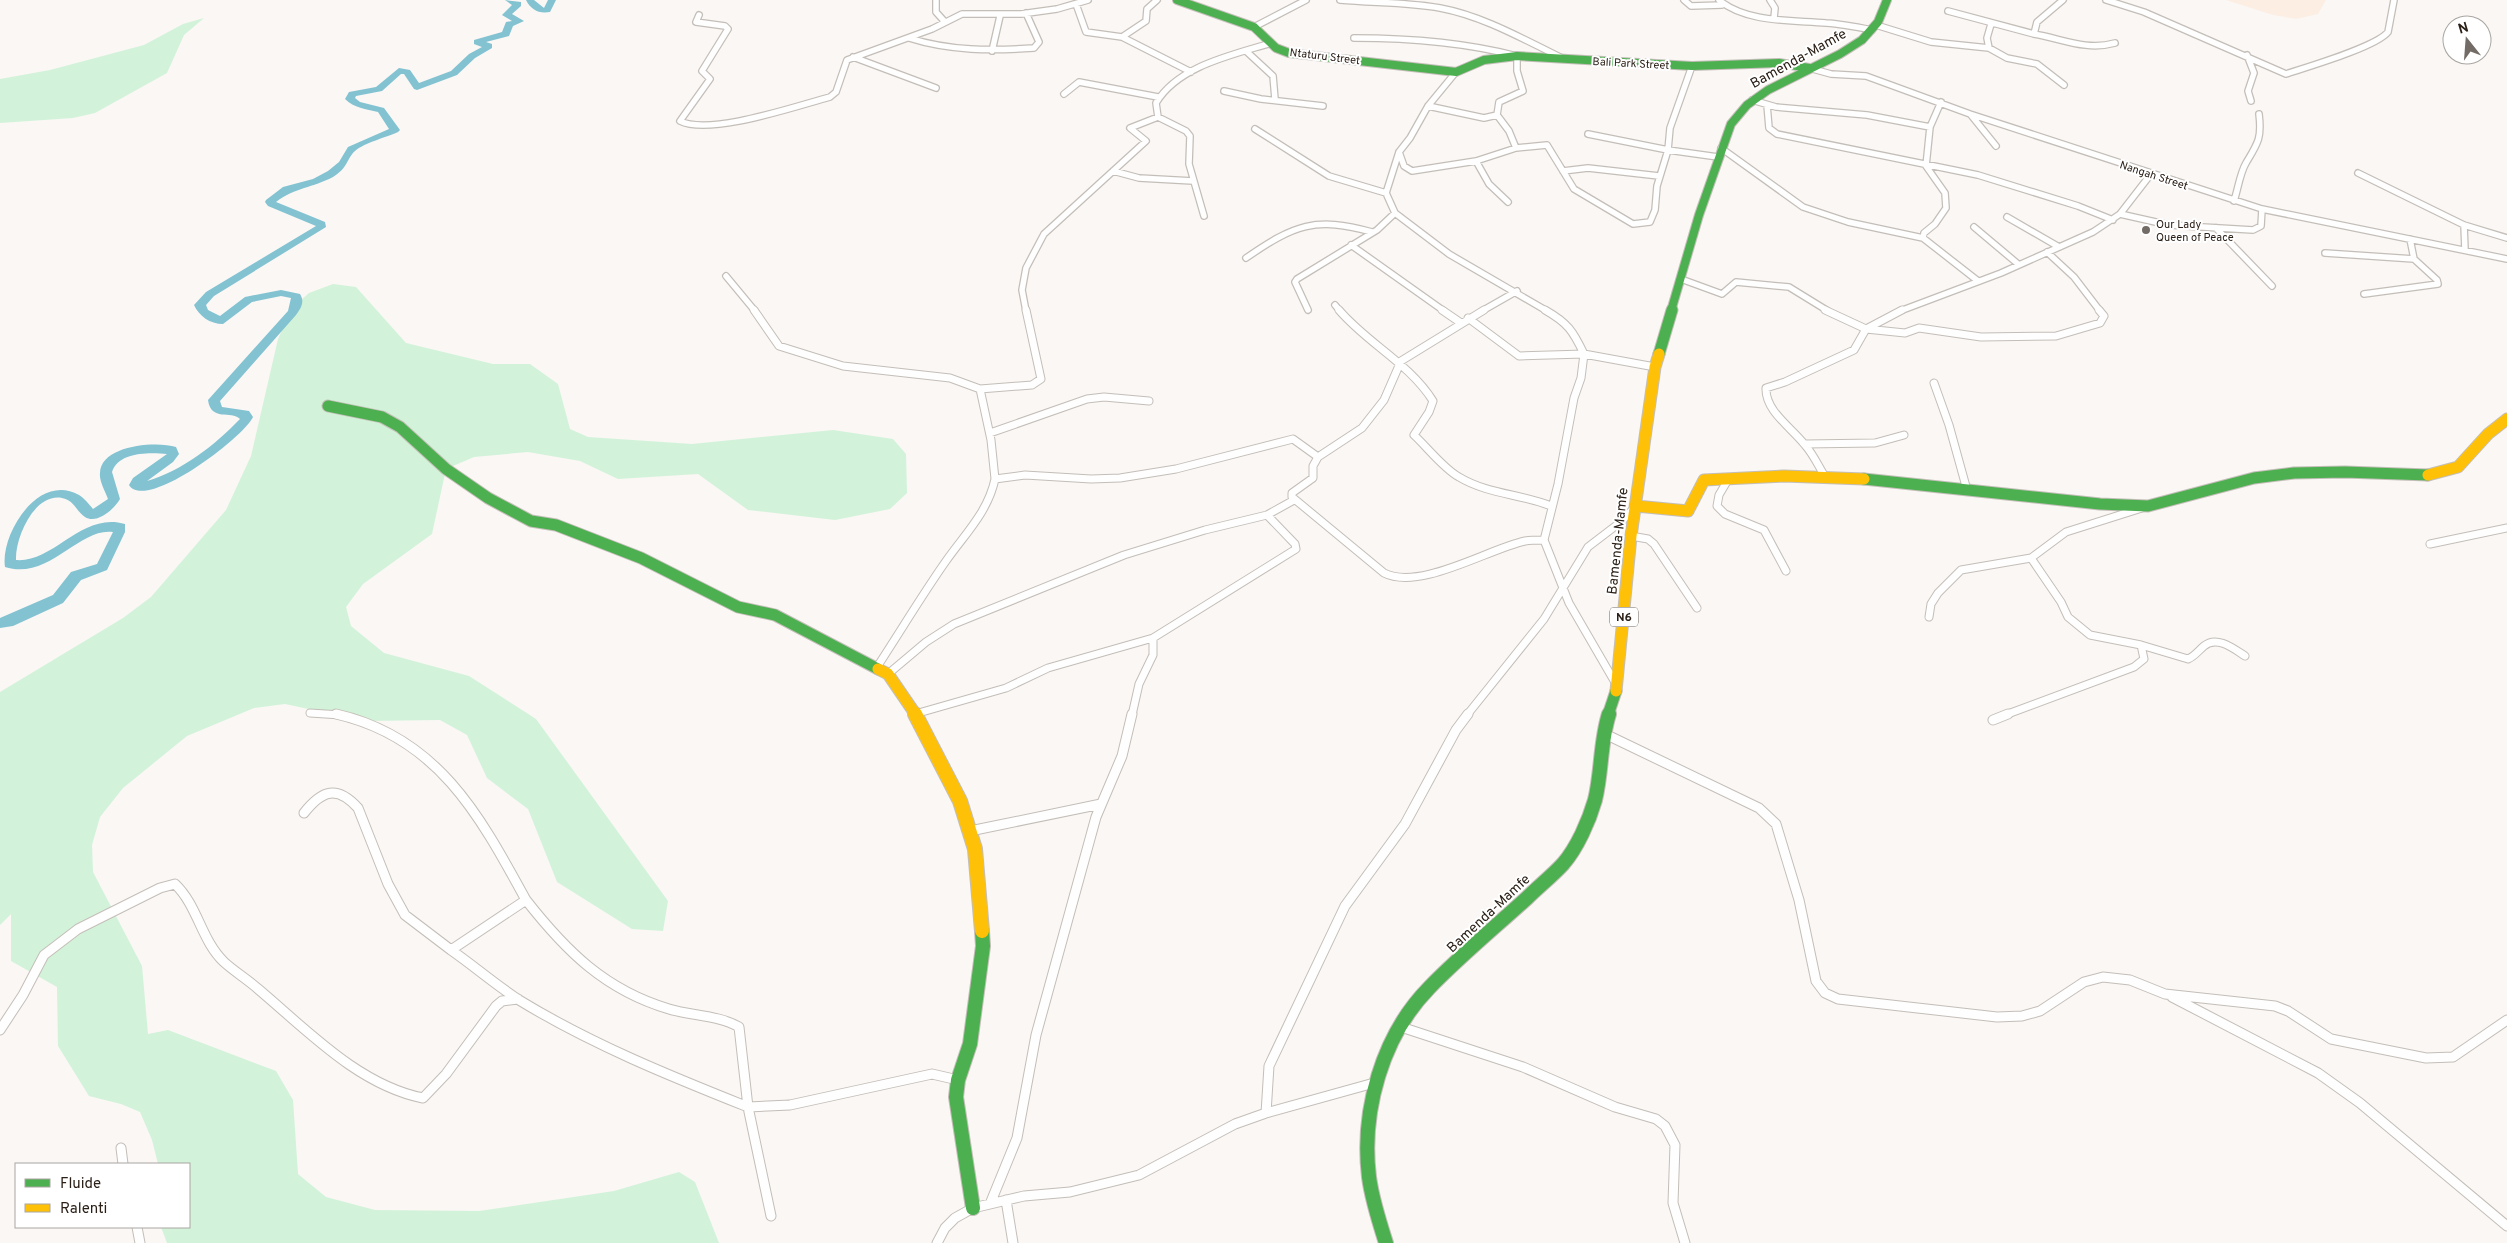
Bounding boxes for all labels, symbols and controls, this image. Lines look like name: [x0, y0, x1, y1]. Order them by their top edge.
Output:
north arrow: [2442, 15, 2492, 65]
text: N: [2456, 19, 2471, 39]
street label: Bamenda-Mamfe: [1748, 26, 1850, 93]
street label: Ntaturu Street: [1289, 46, 1361, 68]
street label: Bali Park Street: [1592, 55, 1670, 73]
street label: Nangah Street: [2118, 158, 2190, 194]
place label: Our Lady Queen of Peace: [2156, 218, 2234, 245]
marker: Our Lady Queen of Peace: [2140, 224, 2152, 236]
street label: Bamenda-Mamfe: [1604, 487, 1633, 595]
road number: N6: [1610, 608, 1638, 626]
street label: Bamenda-Mamfe: [1444, 871, 1534, 957]
legend: [15, 1163, 190, 1228]
text: Fluide: [60, 1175, 101, 1194]
text: Ralenti: [60, 1200, 107, 1219]

